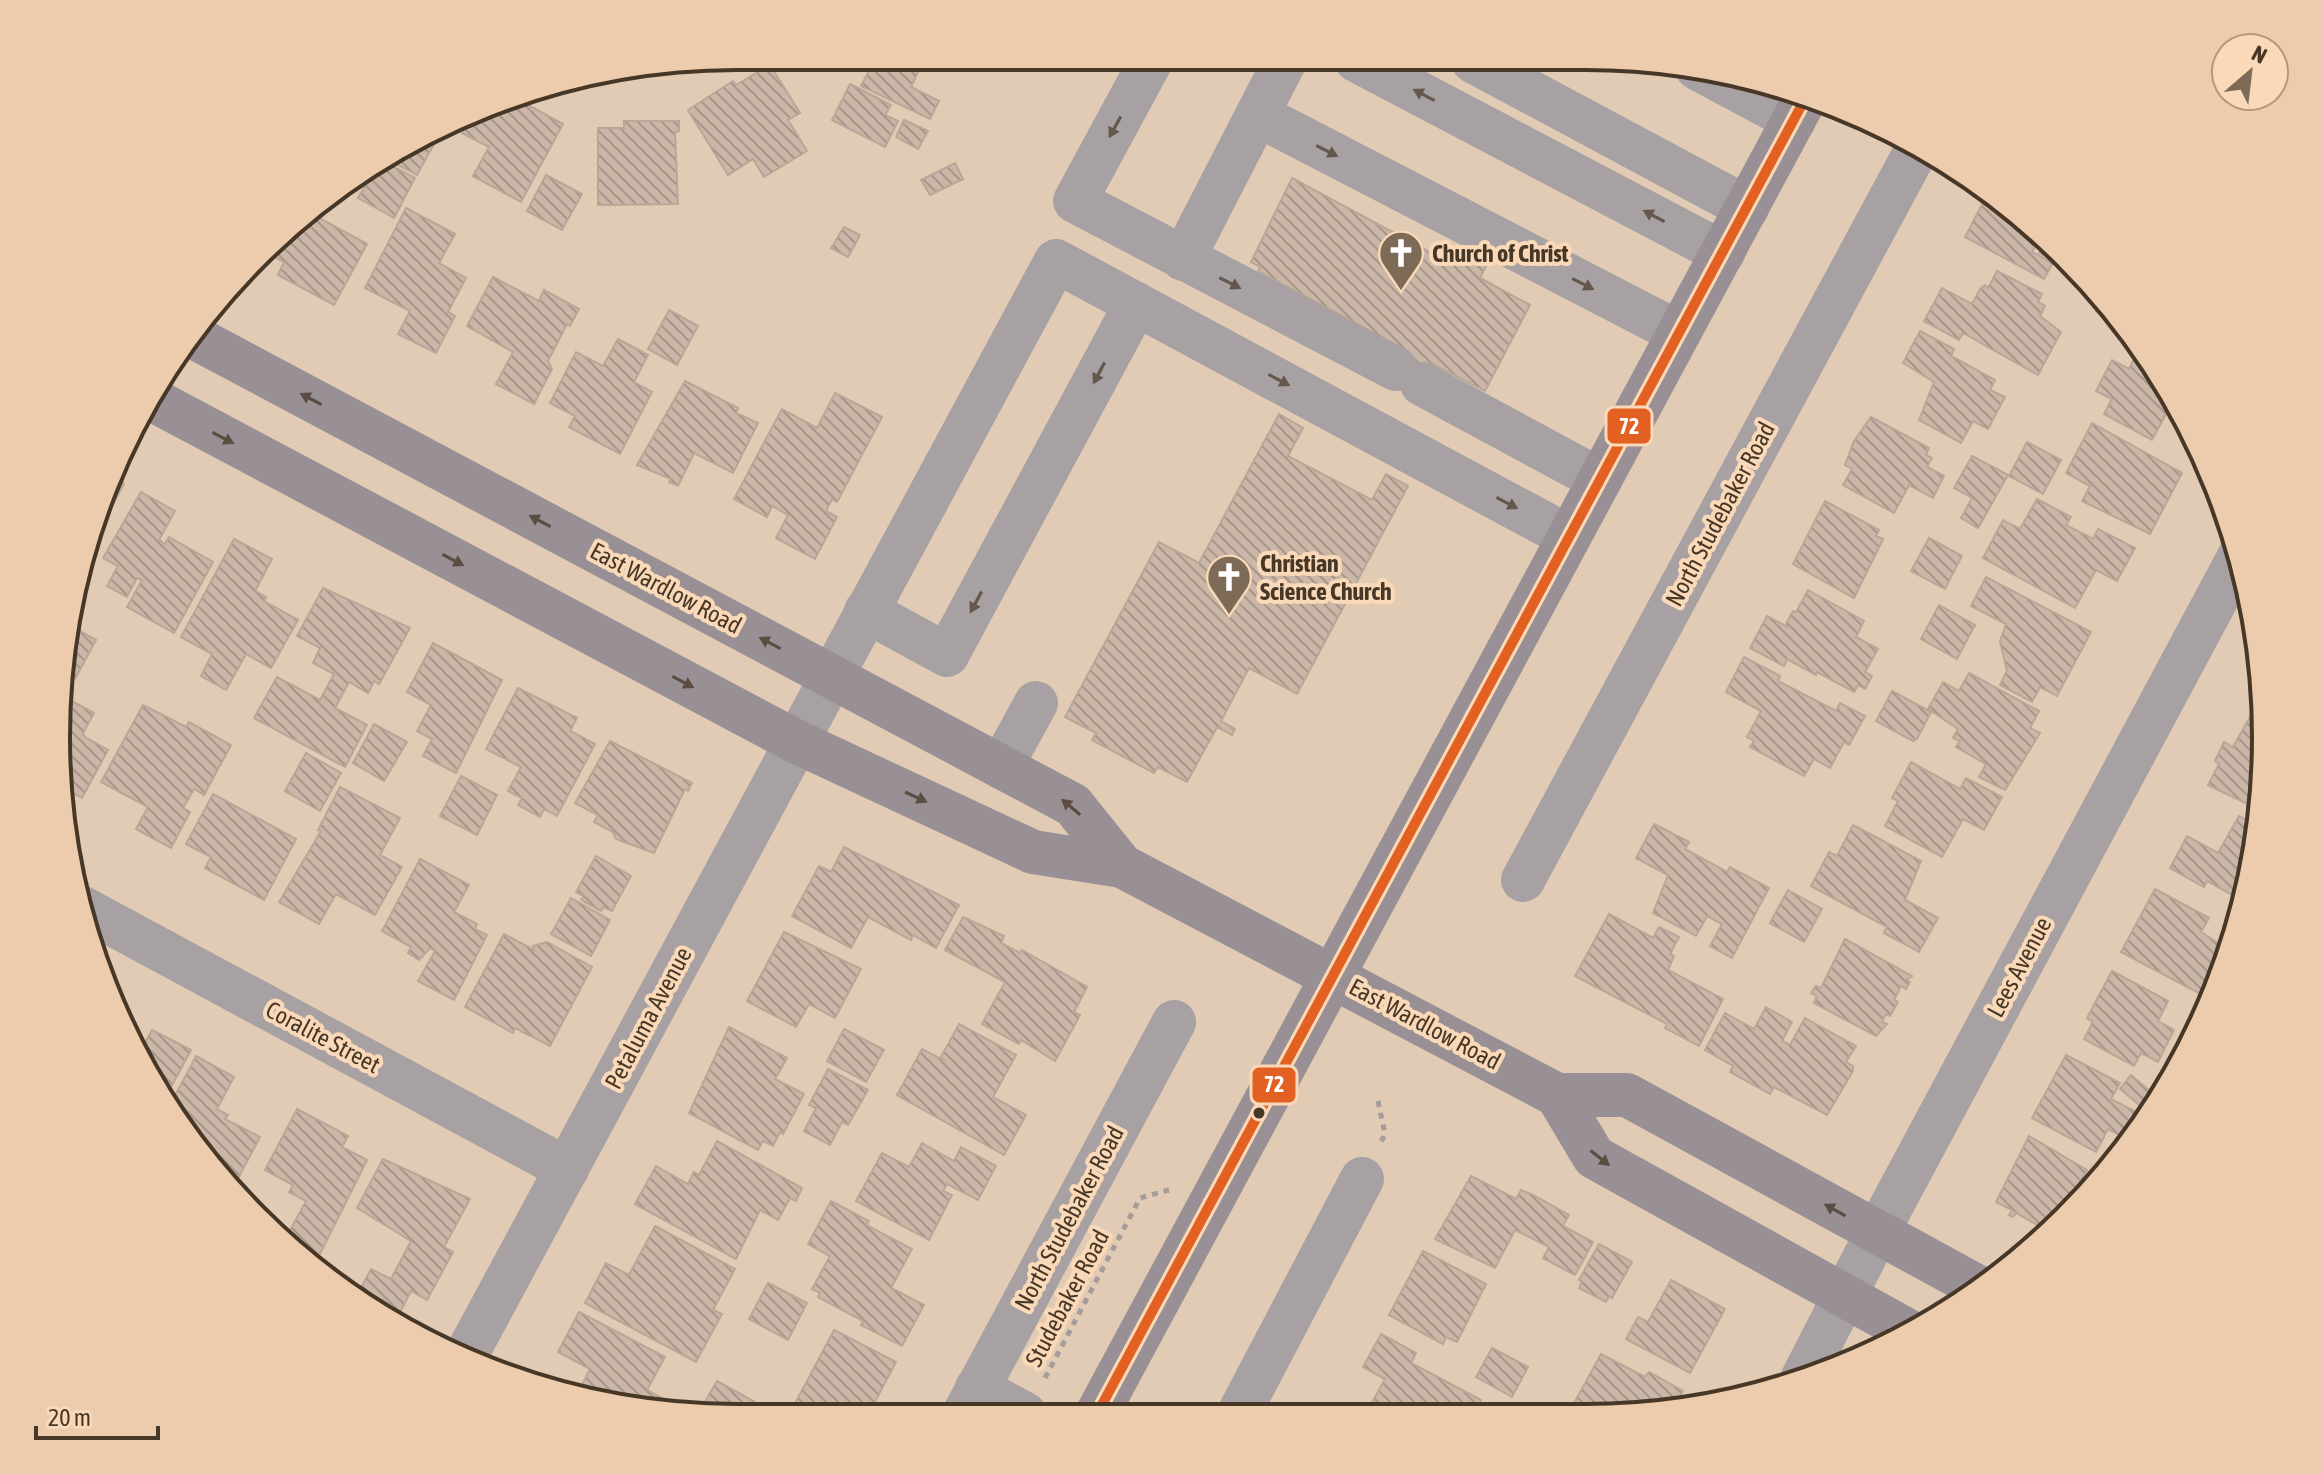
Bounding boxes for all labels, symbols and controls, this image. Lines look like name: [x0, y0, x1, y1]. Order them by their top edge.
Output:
north arrow: [2210, 32, 2290, 112]
text: N: [2248, 40, 2271, 69]
one-way arrow: [1412, 89, 1435, 102]
one-way arrow: [1108, 116, 1122, 138]
one-way arrow: [1316, 145, 1339, 158]
one-way arrow: [1643, 210, 1665, 224]
church icon: Church of Christ: [1377, 229, 1425, 292]
place label: Church of Christ: [1432, 240, 1569, 267]
one-way arrow: [1219, 277, 1242, 290]
one-way arrow: [1572, 277, 1594, 291]
one-way arrow: [1092, 361, 1105, 384]
one-way arrow: [1267, 373, 1290, 387]
one-way arrow: [299, 392, 322, 406]
line badge: 72: [1606, 407, 1652, 445]
text: 72: [1619, 413, 1639, 439]
street label: North Studebaker Road: [1660, 417, 1780, 611]
one-way arrow: [212, 431, 235, 444]
one-way arrow: [1496, 497, 1519, 510]
one-way arrow: [529, 515, 551, 529]
street label: East Wardlow Road: [586, 537, 746, 639]
place label: Christian Science Church: [1260, 550, 1392, 605]
one-way arrow: [442, 553, 465, 566]
church icon: Christian Science Church: [1205, 553, 1253, 616]
one-way arrow: [969, 590, 983, 613]
one-way arrow: [758, 637, 781, 650]
one-way arrow: [671, 675, 694, 688]
one-way arrow: [904, 790, 927, 804]
one-way arrow: [1062, 799, 1082, 816]
street label: Lees Avenue: [1981, 912, 2057, 1022]
street label: Petaluma Avenue: [599, 943, 697, 1093]
street label: East Wardlow Road: [1345, 973, 1505, 1075]
street label: Coralite Street: [261, 996, 385, 1078]
line badge: 72: [1251, 1066, 1297, 1104]
text: 72: [1264, 1071, 1284, 1097]
unlabelled marker: [1251, 1105, 1267, 1121]
street label: North Studebaker Road: [1008, 1121, 1130, 1315]
one-way arrow: [1589, 1150, 1610, 1167]
one-way arrow: [1824, 1203, 1846, 1217]
street label: Studebaker Road: [1019, 1225, 1115, 1371]
scale bar: [36, 1390, 158, 1440]
text: 20 m: [48, 1404, 91, 1431]

